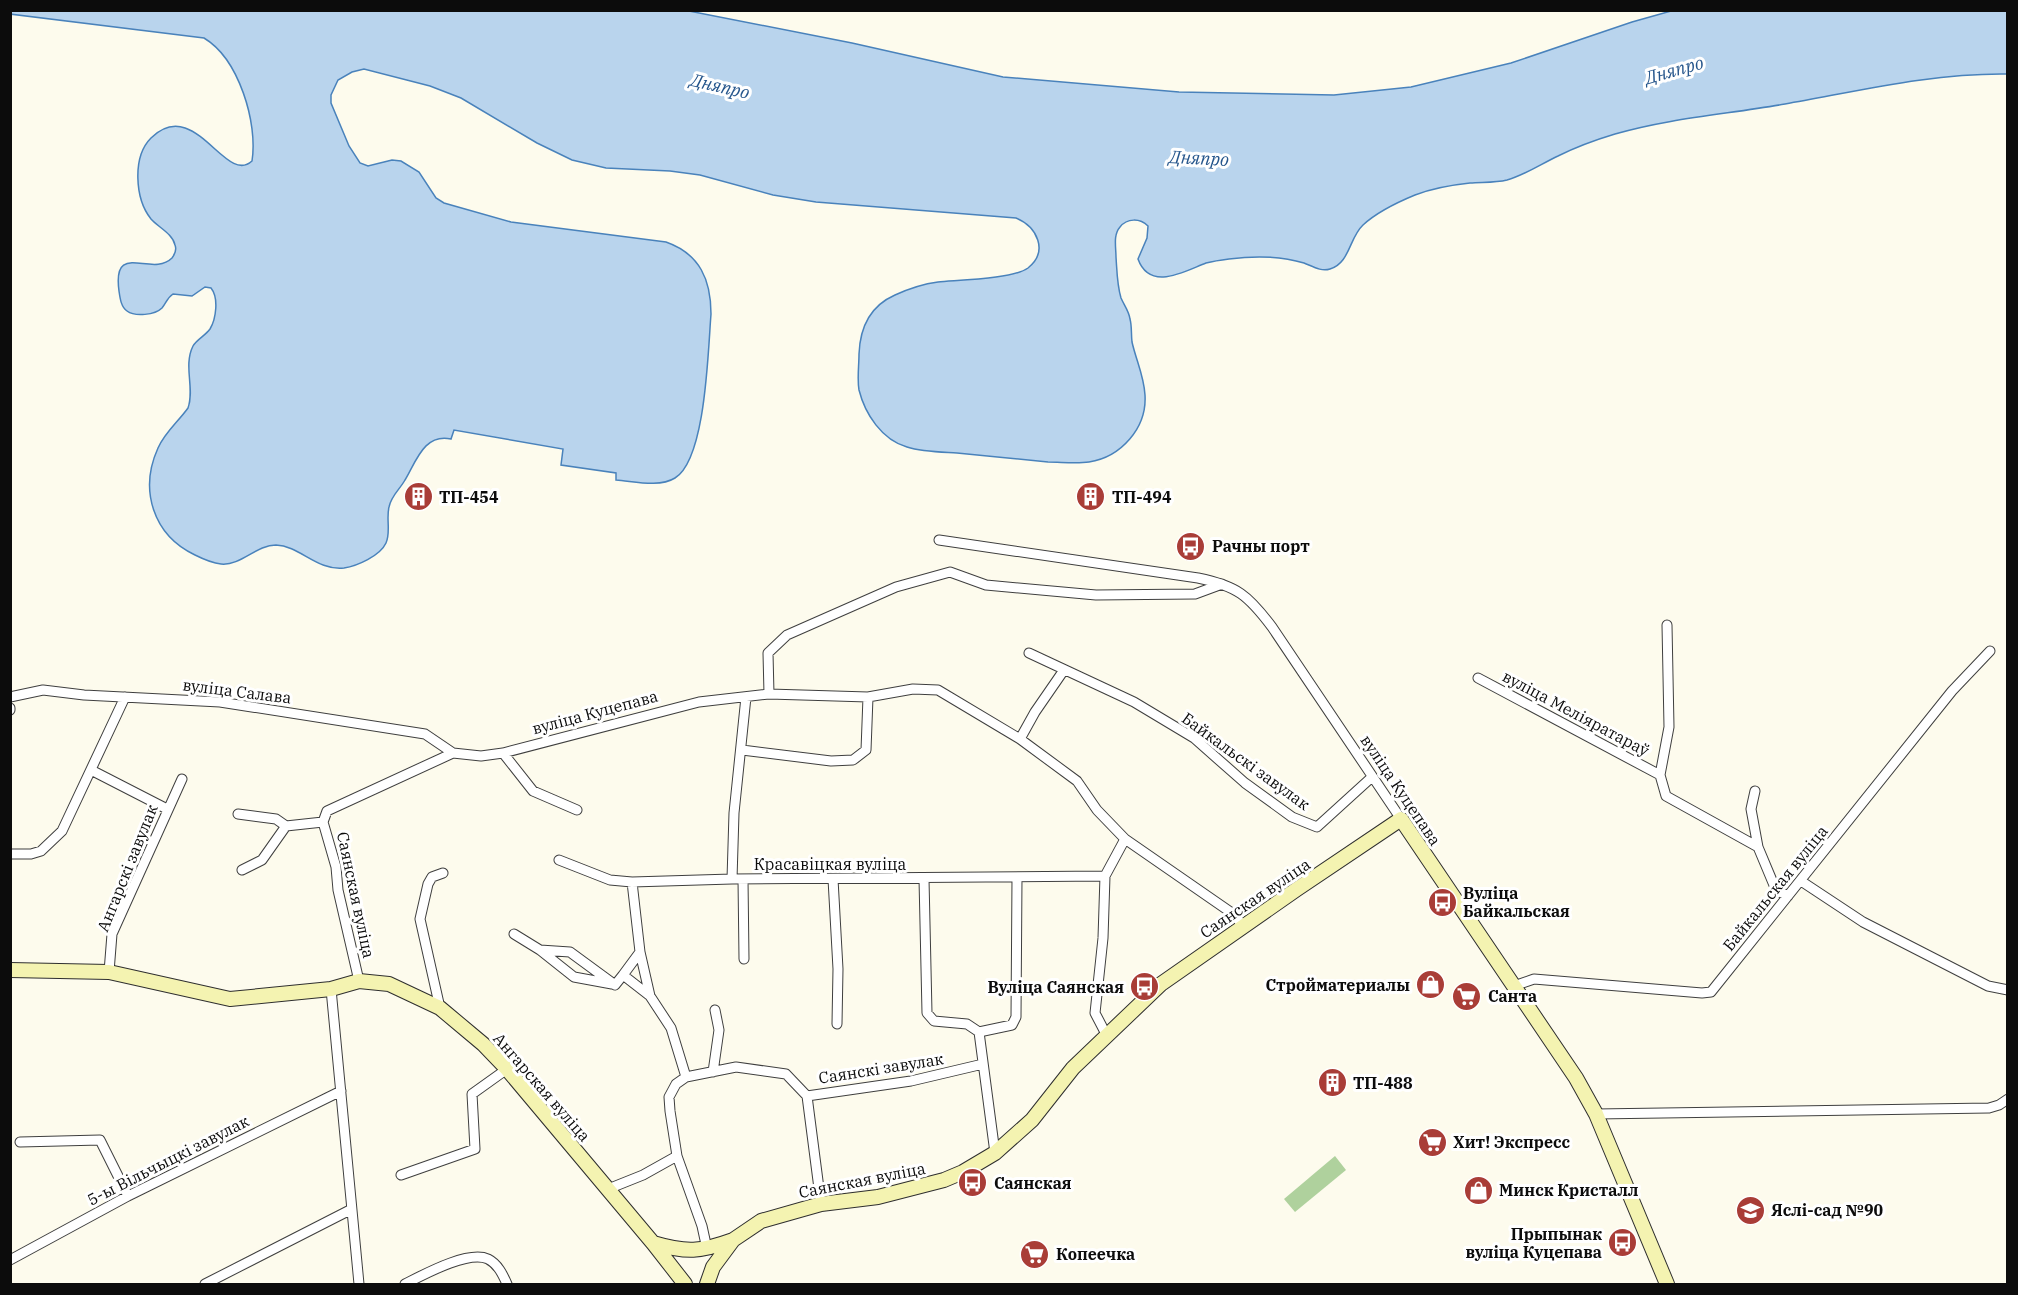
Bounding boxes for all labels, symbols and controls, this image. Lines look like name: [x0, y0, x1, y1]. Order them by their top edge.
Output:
water label: Дняпро: [1640, 51, 1706, 90]
water label: Дняпро: [686, 68, 752, 104]
water label: Дняпро: [1166, 145, 1230, 171]
building icon: ТП-454: [402, 481, 434, 513]
building icon: ТП-494: [1075, 481, 1107, 513]
place label: ТП-454: [439, 487, 499, 507]
place label: ТП-494: [1112, 487, 1172, 507]
bus stop icon: Рачны порт: [1175, 530, 1207, 562]
place label: Рачны порт: [1212, 536, 1310, 556]
street label: вуліца Меліяратараў: [1499, 666, 1653, 760]
street label: вуліца Салава: [181, 674, 293, 708]
street label: вуліца Куцепава: [530, 686, 660, 738]
street label: Байкальскі завулак: [1178, 708, 1314, 815]
street label: вуліца Куцепава: [1357, 731, 1446, 849]
street label: Ангарскі завулак: [92, 801, 162, 935]
street label: Байкальская вуліца: [1718, 821, 1832, 955]
street label: Саянская вуліца: [333, 830, 379, 960]
street label: Красавіцкая вуліца: [754, 854, 907, 874]
street label: Саянская вуліца: [1196, 854, 1314, 942]
place label: Вуліца Байкальская: [1463, 883, 1570, 921]
bus stop icon: Вуліца Байкальская: [1426, 886, 1458, 918]
shop icon: Стройматериалы: [1415, 969, 1447, 1001]
bus stop icon: Вуліца Саянская: [1129, 971, 1161, 1003]
place label: Стройматериалы: [1265, 975, 1410, 995]
place label: Вуліца Саянская: [987, 977, 1124, 997]
supermarket icon: Санта: [1451, 980, 1483, 1012]
place label: Санта: [1488, 986, 1537, 1006]
street label: Ангарская вуліца: [489, 1028, 595, 1146]
street label: Саянскі завулак: [817, 1048, 946, 1088]
building icon: ТП-488: [1316, 1067, 1348, 1099]
place label: ТП-488: [1353, 1073, 1413, 1093]
street label: 5-ы Вільчыцкі завулак: [84, 1110, 253, 1210]
supermarket icon: Хит! Экспресс: [1416, 1126, 1448, 1158]
place label: Хит! Экспресс: [1453, 1132, 1571, 1152]
street label: Саянская вуліца: [797, 1158, 927, 1202]
bus stop icon: Саянская: [957, 1167, 989, 1199]
place label: Саянская: [994, 1173, 1072, 1193]
shop icon: Минск Кристалл: [1462, 1174, 1494, 1206]
place label: Минск Кристалл: [1499, 1180, 1638, 1200]
school or university icon: Яслі-сад №90: [1734, 1194, 1766, 1226]
place label: Яслі-сад №90: [1771, 1200, 1884, 1220]
place label: Прыпынак вуліца Куцепава: [1465, 1224, 1602, 1262]
bus stop icon: Прыпынак вуліца Куцепава: [1607, 1227, 1639, 1259]
supermarket icon: Копеечка: [1019, 1238, 1051, 1270]
place label: Копеечка: [1056, 1244, 1135, 1264]

